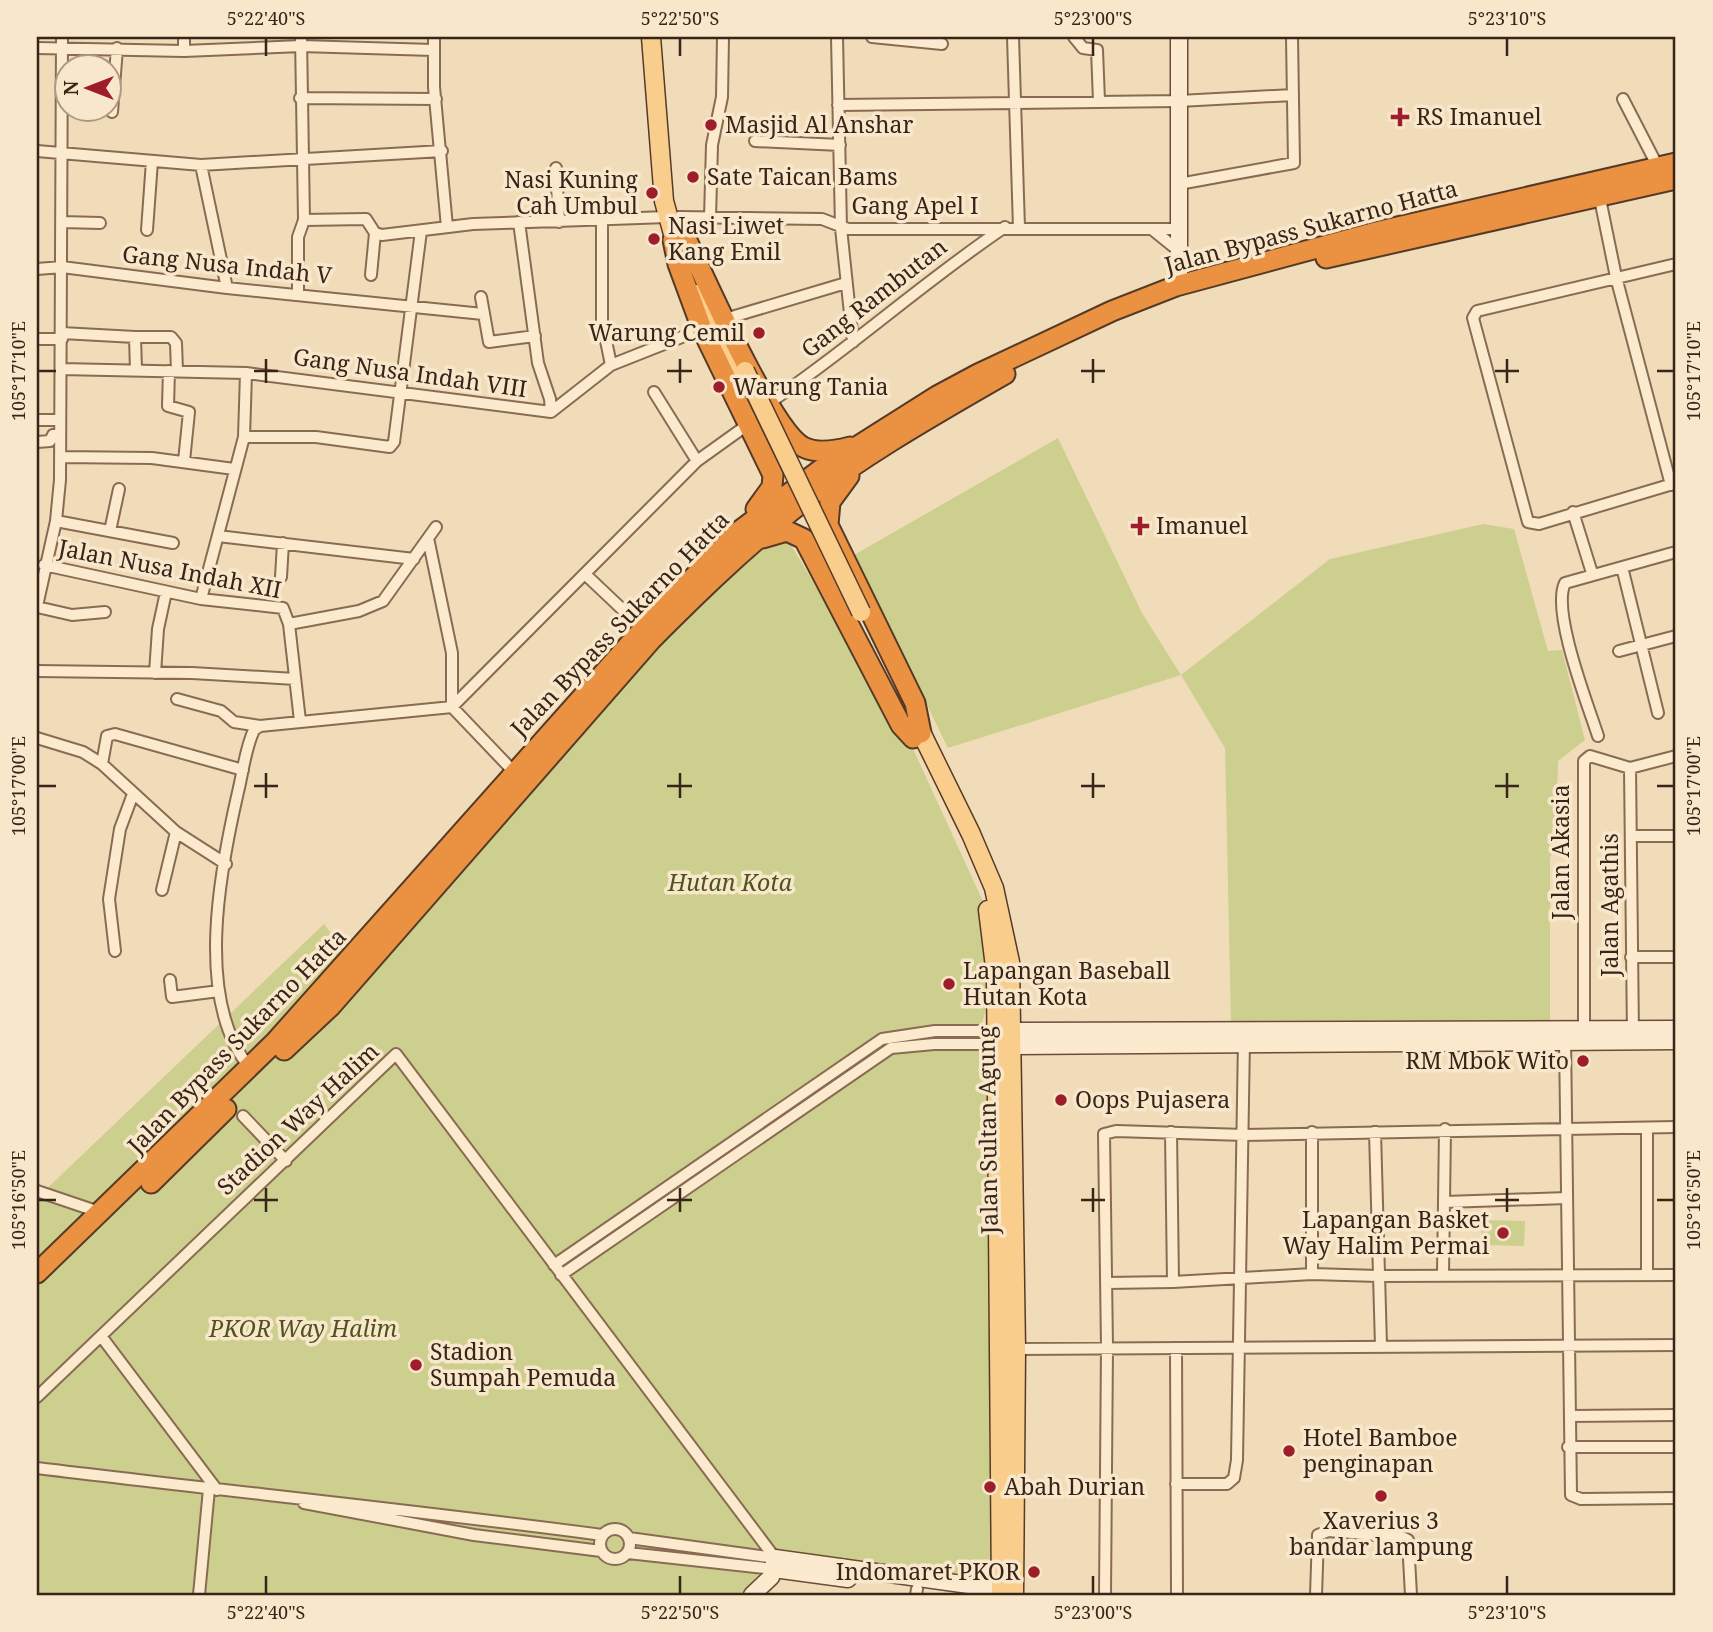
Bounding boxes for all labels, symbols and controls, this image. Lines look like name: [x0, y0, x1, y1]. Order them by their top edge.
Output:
text: 5°22'40"S: [227, 6, 305, 30]
text: 5°22'50"S: [641, 6, 719, 30]
text: 5°23'00"S: [1054, 6, 1132, 30]
text: 5°23'10"S: [1468, 6, 1546, 30]
north arrow: [52, 52, 122, 122]
text: N: [58, 80, 84, 95]
place label: RS Imanuel: [1416, 100, 1542, 132]
marker: RS Imanuel: [1390, 107, 1410, 127]
place label: Masjid Al Anshar: [725, 108, 914, 140]
marker: Masjid Al Anshar: [703, 117, 719, 133]
place label: Sate Taican Bams: [707, 160, 898, 192]
place label: Nasi Kuning Cah Umbul: [504, 163, 639, 221]
marker: Sate Taican Bams: [685, 169, 701, 185]
street label: Jalan Bypass Sukarno Hatta: [1160, 171, 1461, 281]
marker: Nasi Kuning Cah Umbul: [644, 185, 660, 201]
street label: Gang Apel I: [852, 189, 978, 221]
place label: Nasi Liwet Kang Emil: [668, 209, 784, 267]
street label: Gang Rambutan: [794, 230, 953, 364]
marker: Nasi Liwet Kang Emil: [646, 231, 662, 247]
street label: Gang Nusa Indah V: [121, 237, 334, 291]
place label: Warung Cemil: [588, 316, 745, 348]
text: 105°17'10"E: [6, 321, 30, 421]
text: 105°17'10"E: [1681, 321, 1705, 421]
marker: Warung Cemil: [751, 325, 767, 341]
street label: Gang Nusa Indah VIII: [291, 340, 529, 404]
place label: Warung Tania: [733, 370, 889, 402]
marker: Warung Tania: [711, 379, 727, 395]
street label: Jalan Bypass Sukarno Hatta: [502, 503, 736, 744]
place label: Imanuel: [1156, 509, 1248, 541]
marker: Imanuel: [1130, 516, 1150, 536]
street label: Jalan Nusa Indah XII: [55, 531, 284, 605]
text: 105°17'00"E: [6, 736, 30, 836]
text: 105°17'00"E: [1681, 736, 1705, 836]
street label: Jalan Akasia: [1544, 784, 1576, 921]
street label: Jalan Agathis: [1593, 833, 1625, 978]
park label: Hutan Kota: [667, 866, 793, 898]
street label: Jalan Bypass Sukarno Hatta: [119, 920, 353, 1161]
place label: Lapangan Baseball Hutan Kota: [963, 954, 1170, 1012]
marker: Lapangan Baseball Hutan Kota: [941, 976, 957, 992]
street label: Jalan Sultan Agung: [969, 1025, 1005, 1235]
street label: Stadion Way Halim: [209, 1035, 385, 1202]
place label: RM Mbok Wito: [1405, 1044, 1569, 1076]
marker: RM Mbok Wito: [1575, 1053, 1591, 1069]
place label: Oops Pujasera: [1075, 1083, 1230, 1115]
marker: Oops Pujasera: [1053, 1092, 1069, 1108]
text: 105°16'50"E: [6, 1150, 30, 1250]
text: 105°16'50"E: [1681, 1150, 1705, 1250]
place label: Lapangan Basket Way Halim Permai: [1283, 1203, 1490, 1261]
marker: Lapangan Basket Way Halim Permai: [1495, 1225, 1511, 1241]
park label: PKOR Way Halim: [208, 1312, 398, 1344]
place label: Stadion Sumpah Pemuda: [430, 1335, 616, 1393]
marker: Stadion Sumpah Pemuda: [408, 1357, 424, 1373]
place label: Hotel Bamboe penginapan: [1303, 1421, 1457, 1479]
marker: Hotel Bamboe penginapan: [1281, 1443, 1297, 1459]
place label: Abah Durian: [1004, 1470, 1145, 1502]
marker: Abah Durian: [982, 1479, 998, 1495]
marker: Xaverius 3 bandar lampung: [1373, 1488, 1389, 1504]
place label: Xaverius 3 bandar lampung: [1289, 1504, 1473, 1562]
place label: Indomaret PKOR: [836, 1555, 1021, 1587]
marker: Indomaret PKOR: [1026, 1564, 1042, 1580]
text: 5°22'40"S: [227, 1600, 305, 1624]
text: 5°22'50"S: [641, 1600, 719, 1624]
text: 5°23'00"S: [1054, 1600, 1132, 1624]
text: 5°23'10"S: [1468, 1600, 1546, 1624]

